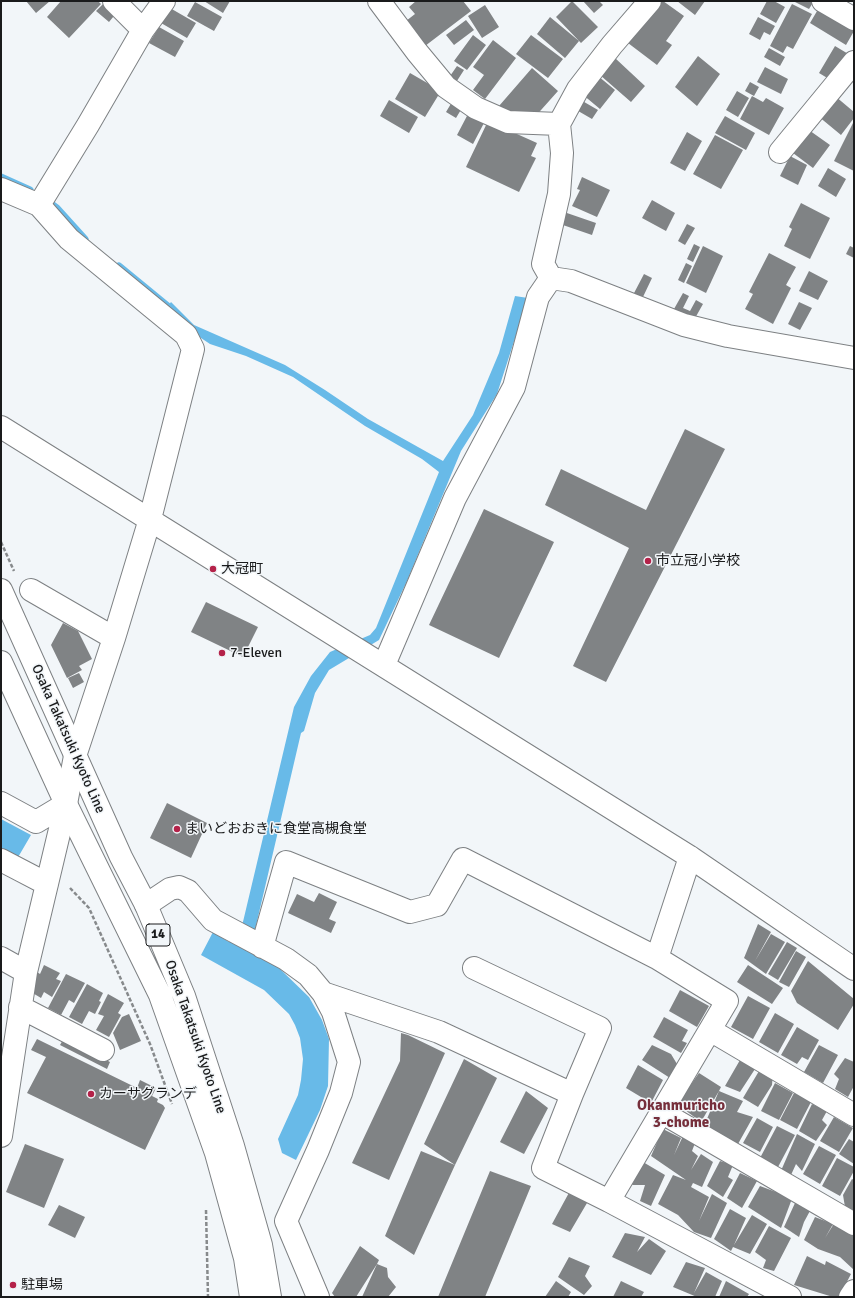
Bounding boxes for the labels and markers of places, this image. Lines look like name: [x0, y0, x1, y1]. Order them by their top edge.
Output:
place label: 市立冠小学校: [656, 553, 740, 569]
marker: 市立冠小学校: [643, 556, 653, 566]
place label: 大冠町: [221, 561, 263, 577]
marker: 大冠町: [208, 564, 218, 574]
place label: 7-Eleven: [230, 645, 282, 661]
marker: 7-Eleven: [217, 648, 227, 658]
place label: まいどおおきに食堂高槻食堂: [185, 821, 367, 837]
marker: まいどおおきに食堂高槻食堂: [172, 824, 182, 834]
place label: カーサグランデ: [99, 1086, 197, 1102]
marker: カーサグランデ: [86, 1089, 96, 1099]
place label: 駐車場: [21, 1277, 63, 1293]
marker: 駐車場: [8, 1280, 18, 1290]

